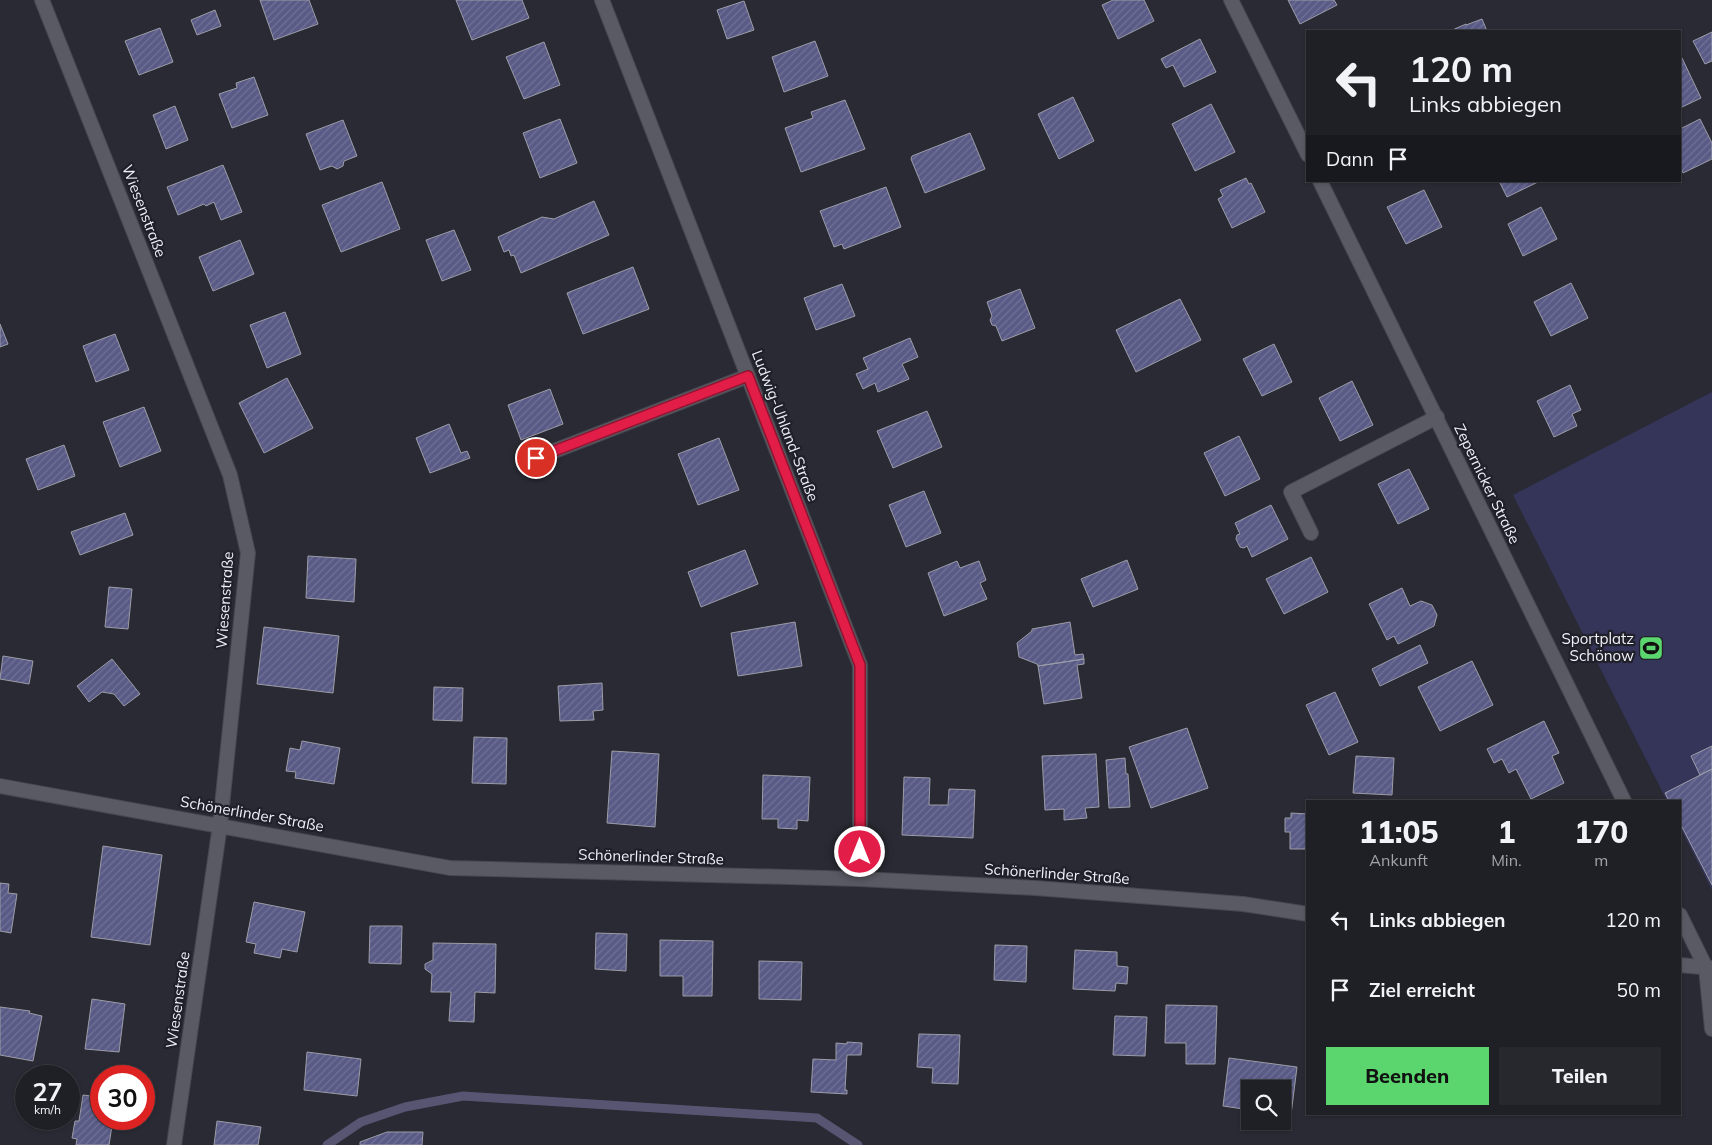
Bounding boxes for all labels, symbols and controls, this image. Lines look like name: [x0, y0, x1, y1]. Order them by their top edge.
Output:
text: 120 m: [1409, 47, 1513, 91]
icon: left: [1326, 50, 1391, 115]
text: Links abbiegen: [1409, 90, 1562, 118]
icon: arrive: [1384, 145, 1412, 173]
text: Dann: [1326, 147, 1374, 171]
street label: Wiesenstraße: [118, 162, 171, 260]
street label: Ludwig-Uhland-Straße: [748, 347, 823, 504]
street label: Zepernicker Straße: [1450, 421, 1525, 547]
pin: [515, 437, 557, 479]
icon: arrive: [522, 444, 550, 472]
street label: Wiesenstraße: [212, 551, 237, 649]
place label: Sportplatz Schönow: [1561, 629, 1634, 665]
sports icon: Sportplatz Schönow: [1638, 635, 1664, 661]
street label: Schönerlinder Straße: [179, 792, 325, 836]
text: 11:05: [1359, 813, 1438, 851]
text: 1: [1497, 813, 1515, 851]
text: 170: [1574, 813, 1628, 851]
position arrow: [833, 825, 885, 877]
street label: Schönerlinder Straße: [578, 844, 724, 869]
text: Ankunft: [1369, 850, 1428, 870]
text: Min.: [1491, 850, 1522, 870]
text: m: [1594, 850, 1608, 870]
street label: Schönerlinder Straße: [984, 859, 1130, 888]
icon: left: [1326, 906, 1354, 934]
text: Links abbiegen: [1369, 908, 1506, 932]
text: 120 m: [1605, 908, 1661, 932]
street label: Wiesenstraße: [161, 950, 194, 1050]
icon: arrive: [1326, 976, 1354, 1004]
text: Ziel erreicht: [1369, 978, 1475, 1002]
text: 50 m: [1617, 978, 1661, 1002]
button: Beenden: [1326, 1047, 1489, 1105]
button: Teilen: [1499, 1047, 1661, 1105]
speed limit sign: 30: [90, 1065, 155, 1130]
text: 27: [32, 1076, 63, 1107]
map controls: [1241, 1080, 1291, 1130]
button: search: [1241, 1080, 1291, 1130]
text: km/h: [34, 1102, 61, 1117]

